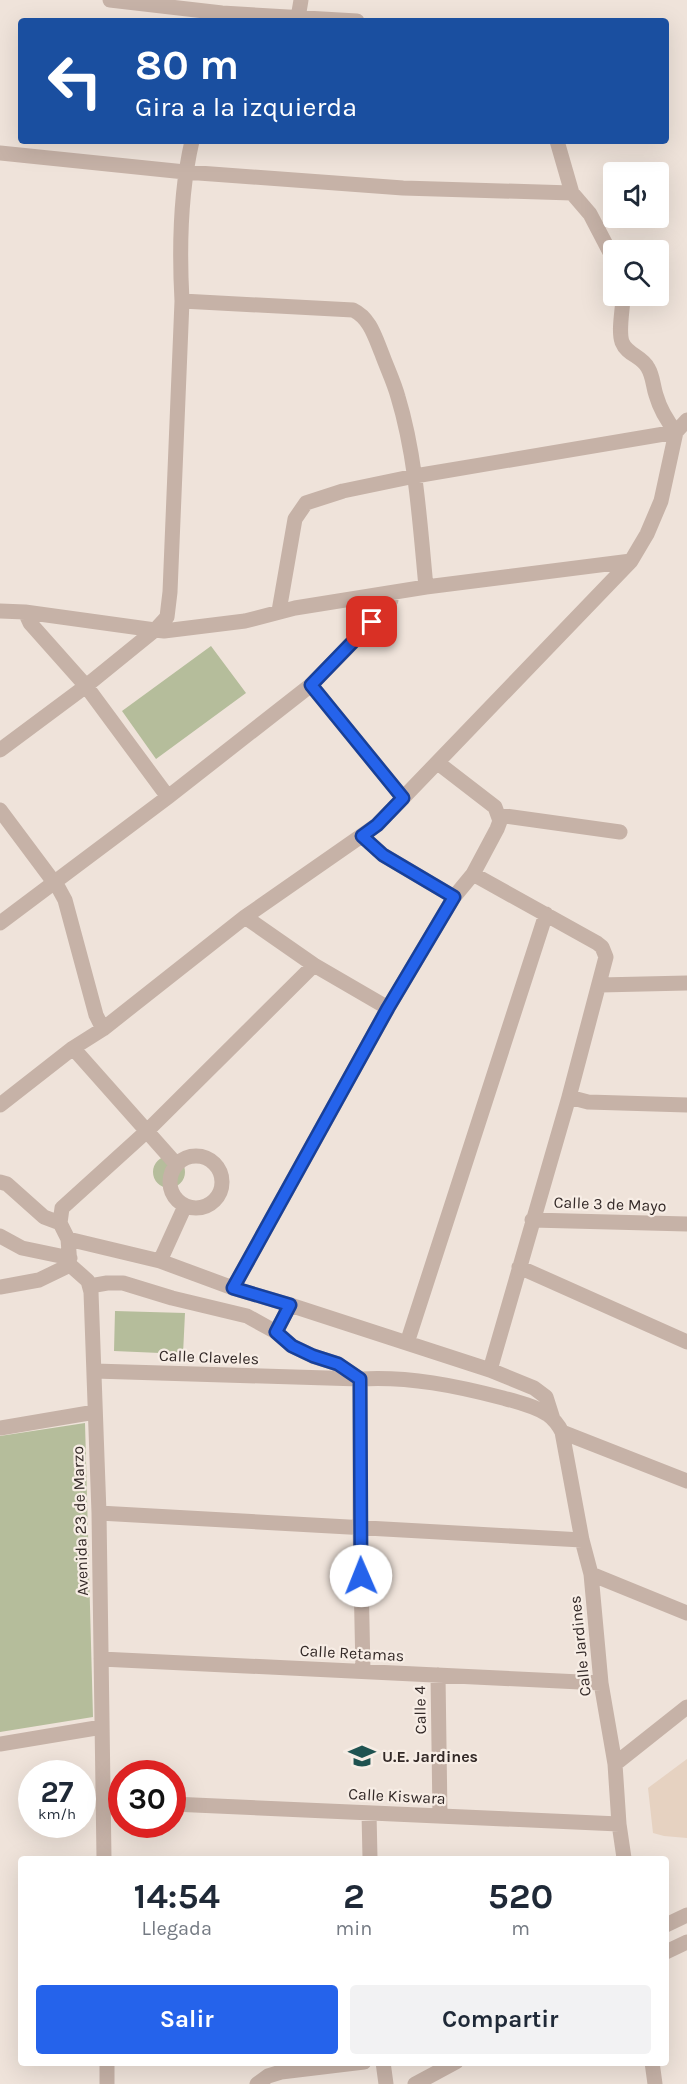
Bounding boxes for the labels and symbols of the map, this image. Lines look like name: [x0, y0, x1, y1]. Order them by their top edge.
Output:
pin: [346, 596, 397, 647]
street label: Calle 3 de Mayo: [553, 1193, 667, 1215]
street label: Calle Claveles: [159, 1346, 259, 1368]
street label: Avenida 23 de Marzo: [68, 1446, 92, 1596]
position arrow: [329, 1544, 393, 1608]
street label: Calle Jardines: [565, 1595, 595, 1697]
street label: Calle Retamas: [299, 1641, 405, 1665]
street label: Calle 4: [410, 1686, 430, 1734]
school or university icon: U.E. Jardines: [347, 1741, 377, 1771]
place label: U.E. Jardines: [382, 1747, 478, 1766]
speed limit sign: 30: [108, 1760, 186, 1838]
street label: Calle Kiswara: [348, 1784, 446, 1808]

